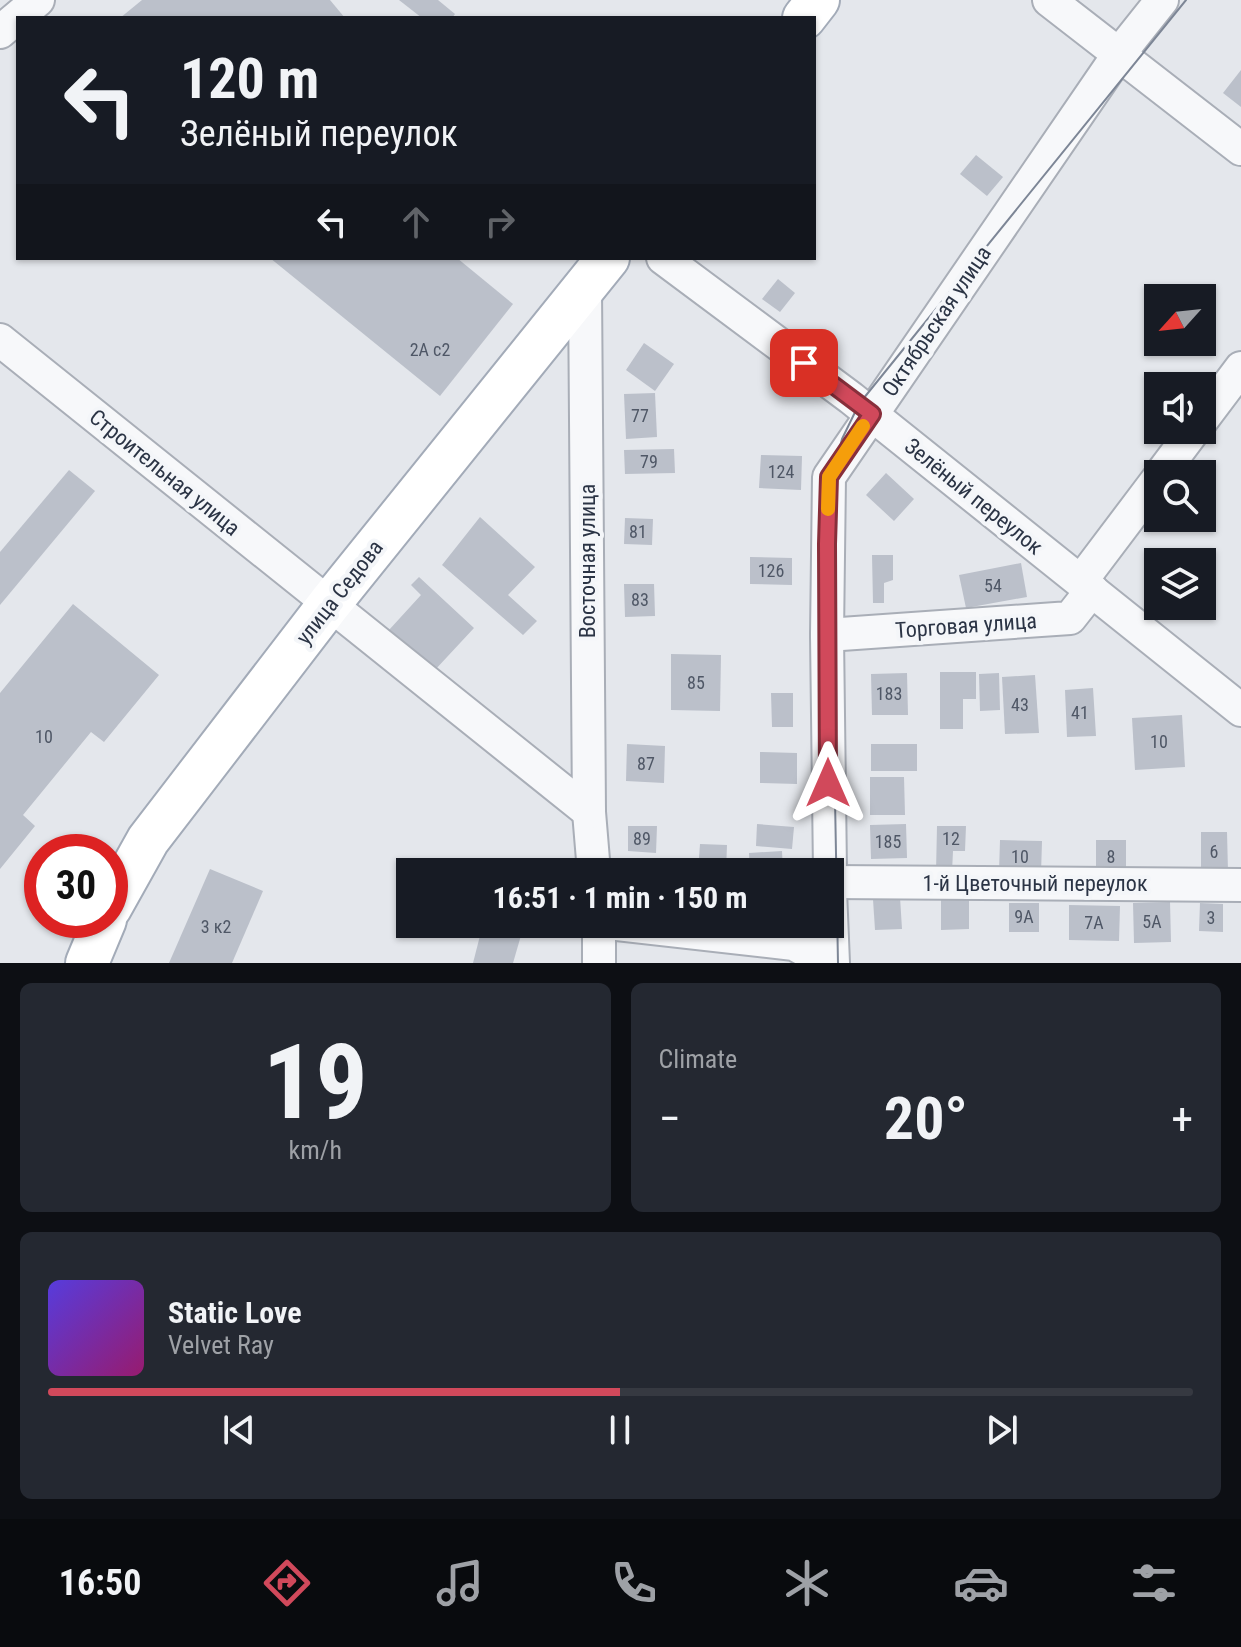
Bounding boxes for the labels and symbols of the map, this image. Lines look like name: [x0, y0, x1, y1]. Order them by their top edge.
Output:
street label: Октябрьская улица: [877, 241, 996, 401]
north arrow: [1144, 284, 1216, 356]
pin: [770, 329, 838, 397]
house number: 2А с2: [410, 339, 450, 360]
street label: Строительная улица: [85, 404, 245, 541]
house number: 77: [631, 405, 649, 426]
street label: Зелёный переулок: [900, 433, 1048, 560]
house number: 79: [640, 451, 658, 472]
house number: 124: [768, 461, 794, 482]
street label: Восточная улица: [575, 484, 600, 638]
house number: 81: [629, 521, 647, 542]
street label: улица Седова: [291, 535, 388, 649]
house number: 126: [758, 560, 784, 581]
house number: 54: [984, 575, 1002, 596]
house number: 83: [631, 589, 649, 610]
street label: Торговая улица: [894, 608, 1038, 643]
house number: 85: [687, 672, 705, 693]
house number: 183: [876, 683, 902, 704]
house number: 43: [1011, 694, 1029, 715]
house number: 41: [1071, 702, 1089, 723]
house number: 10: [35, 726, 53, 747]
house number: 10: [1150, 731, 1168, 752]
position arrow: [786, 741, 870, 825]
house number: 87: [637, 753, 655, 774]
house number: 89: [633, 828, 651, 849]
house number: 12: [942, 828, 960, 849]
house number: 185: [875, 831, 901, 852]
speed limit sign: 30: [24, 834, 128, 938]
house number: 6: [1210, 841, 1218, 862]
house number: 10: [1011, 846, 1029, 867]
house number: 8: [1107, 846, 1115, 867]
street label: 1-й Цветочный переулок: [923, 871, 1148, 896]
house number: 9А: [1014, 906, 1034, 927]
house number: 3: [1207, 907, 1215, 928]
house number: 5А: [1142, 911, 1162, 932]
house number: 7А: [1084, 912, 1104, 933]
house number: 3 к2: [201, 916, 231, 937]

